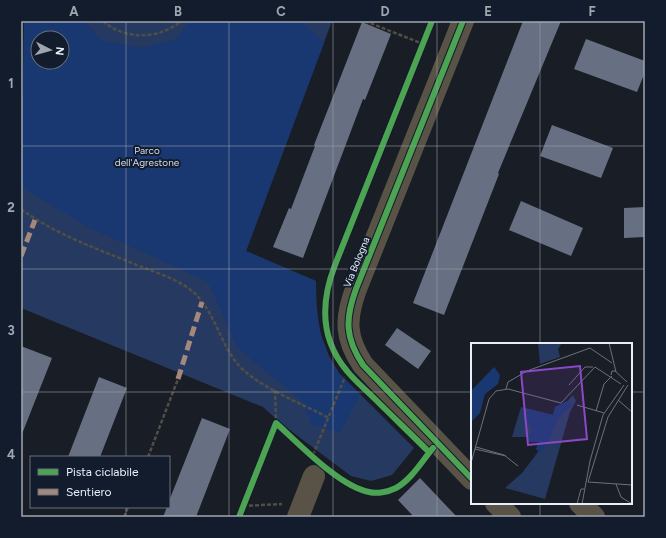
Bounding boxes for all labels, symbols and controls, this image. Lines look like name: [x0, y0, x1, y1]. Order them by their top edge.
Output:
text: A: [69, 4, 79, 19]
text: B: [174, 4, 182, 19]
text: C: [276, 4, 286, 19]
text: D: [380, 4, 390, 19]
text: E: [484, 4, 492, 19]
text: F: [588, 4, 596, 19]
north arrow: [30, 30, 70, 70]
text: N: [53, 46, 66, 56]
text: 1: [8, 76, 14, 91]
park label: Parco dell'Agrestone: [115, 144, 180, 169]
text: 2: [7, 200, 15, 215]
street label: Via Bologna: [340, 235, 372, 289]
text: 3: [7, 323, 15, 338]
inset map: [471, 343, 632, 504]
text: 4: [7, 447, 15, 462]
legend: [30, 456, 170, 508]
text: Pista ciclabile: [66, 465, 139, 479]
text: Sentiero: [66, 485, 112, 499]

